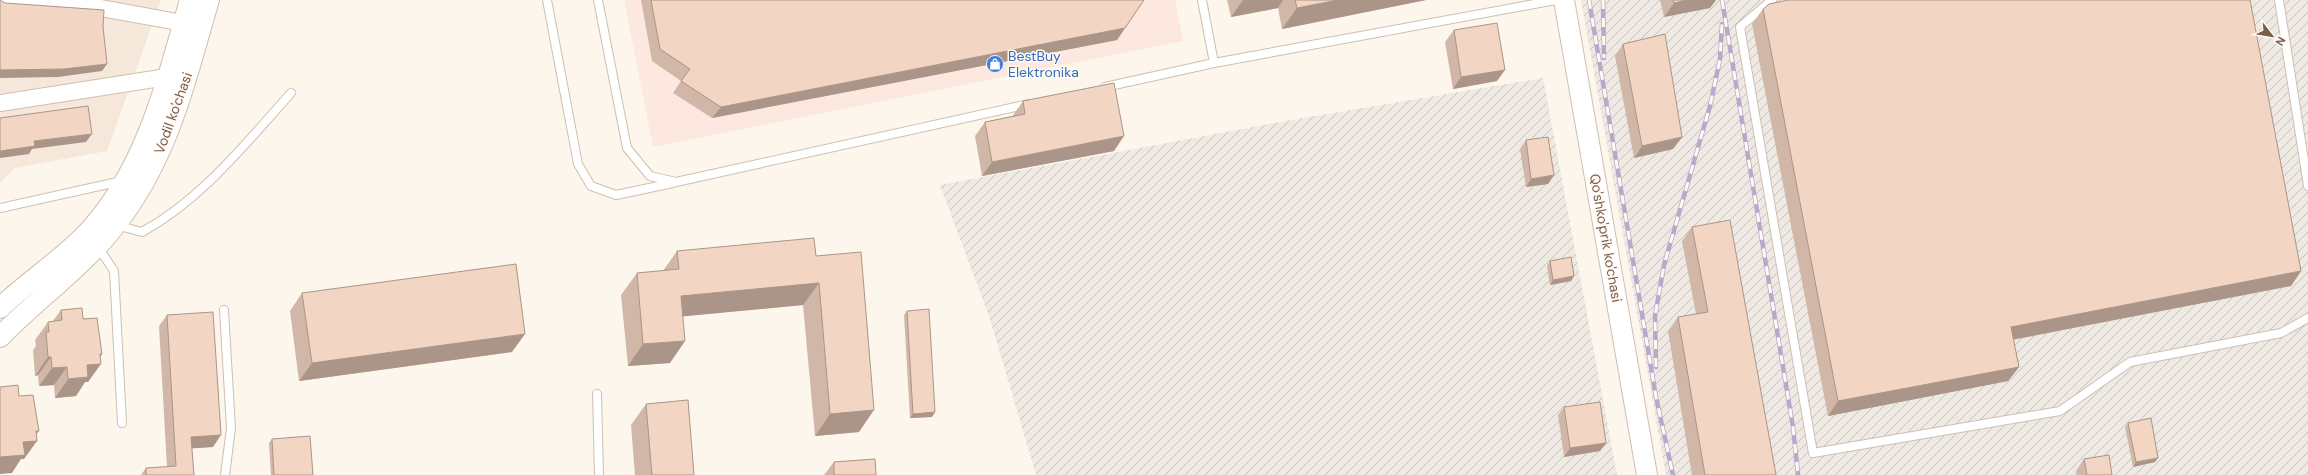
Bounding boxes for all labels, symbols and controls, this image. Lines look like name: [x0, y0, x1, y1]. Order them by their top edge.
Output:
north arrow: [2252, 16, 2292, 56]
text: N: [2273, 34, 2289, 48]
place label: BestBuy Elektronika: [1008, 47, 1079, 81]
shop icon: BestBuy Elektronika: [985, 54, 1005, 74]
street label: Vodil ko'chasi: [150, 70, 196, 156]
street label: Qo'shko'prik ko'chasi: [1586, 172, 1626, 304]

